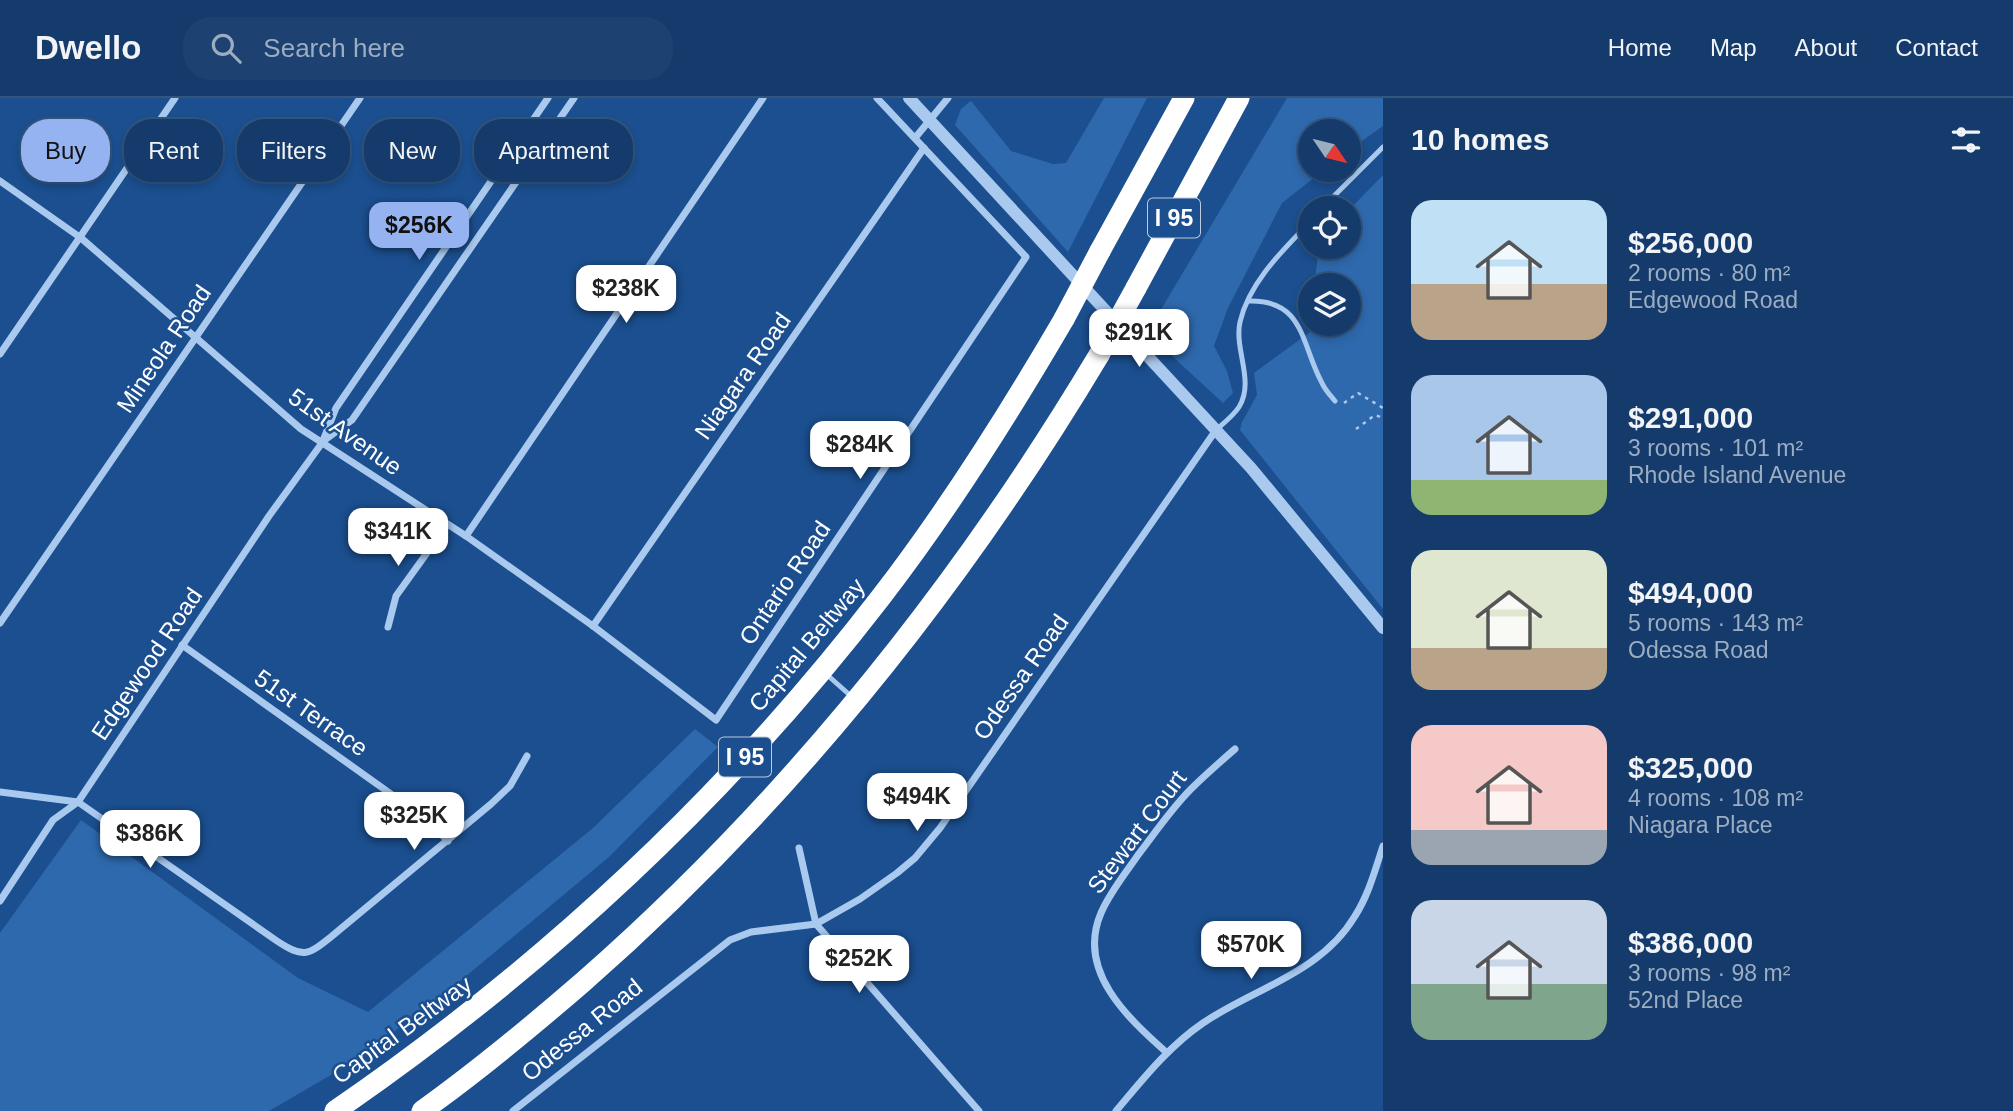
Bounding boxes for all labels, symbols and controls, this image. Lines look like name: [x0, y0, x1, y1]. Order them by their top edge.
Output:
search box: [183, 17, 673, 80]
text: Dwello: [35, 29, 141, 66]
icon: search: [207, 29, 245, 67]
text: Search here: [263, 33, 405, 63]
text: Home: [1608, 34, 1672, 61]
text: Map: [1710, 34, 1757, 61]
text: About: [1795, 34, 1857, 61]
text: Contact: [1895, 34, 1978, 61]
chip: Buy: [21, 119, 110, 182]
chip: Rent: [124, 119, 223, 182]
chip: Filters: [237, 119, 350, 182]
chip: New: [364, 119, 460, 182]
chip: Apartment: [474, 119, 633, 182]
north arrow: [1298, 119, 1362, 182]
map controls: [1298, 119, 1361, 336]
icon: filters: [1947, 121, 1985, 159]
text: 10 homes: [1411, 123, 1549, 156]
button: locate: [1298, 196, 1361, 259]
road number: I 95: [1148, 198, 1200, 238]
pin: $256K: [370, 202, 468, 262]
text: $256K: [385, 212, 453, 238]
text: $256,000: [1628, 226, 1753, 259]
icon: home: [1467, 228, 1551, 312]
text: 2 rooms · 80 m²: [1628, 260, 1790, 286]
pin: $238K: [577, 266, 675, 325]
button: layers: [1298, 273, 1361, 336]
text: $238K: [592, 275, 660, 301]
street label: Mineola Road: [111, 280, 216, 418]
text: Edgewood Road: [1628, 287, 1798, 313]
street label: Niagara Road: [689, 307, 796, 444]
pin: $291K: [1090, 310, 1188, 369]
text: $291K: [1105, 319, 1173, 345]
street label: 51st Avenue: [284, 383, 407, 480]
text: $291,000: [1628, 401, 1753, 434]
icon: home: [1467, 403, 1551, 487]
pin: $284K: [811, 422, 909, 481]
text: $284K: [826, 431, 894, 457]
text: 3 rooms · 101 m²: [1628, 435, 1803, 461]
text: Rhode Island Avenue: [1628, 462, 1846, 488]
pin: $341K: [349, 508, 447, 568]
street label: Ontario Road: [733, 516, 836, 649]
text: $341K: [364, 518, 432, 544]
street label: Capital Beltway: [743, 573, 870, 717]
text: $494,000: [1628, 576, 1753, 609]
icon: home: [1467, 578, 1551, 662]
street label: Edgewood Road: [86, 583, 207, 745]
street label: Odessa Road: [967, 609, 1074, 745]
text: 5 rooms · 143 m²: [1628, 610, 1803, 636]
text: Odessa Road: [1628, 637, 1769, 663]
street label: 51st Terrace: [250, 664, 373, 761]
road number: I 95: [719, 737, 771, 776]
text: $325,000: [1628, 751, 1753, 784]
icon: home: [1467, 753, 1551, 837]
street label: Stewart Court: [1082, 765, 1192, 898]
pin: $494K: [868, 774, 966, 833]
text: $494K: [883, 783, 951, 809]
text: 4 rooms · 108 m²: [1628, 785, 1803, 811]
pin: $325K: [365, 792, 463, 852]
text: $325K: [380, 802, 448, 828]
pin: $386K: [101, 810, 199, 870]
text: Niagara Place: [1628, 812, 1772, 838]
text: $386K: [116, 820, 184, 846]
pin: $570K: [1202, 922, 1300, 981]
text: $386,000: [1628, 926, 1753, 959]
icon: home: [1467, 928, 1551, 1012]
text: $570K: [1217, 931, 1285, 957]
pin: $252K: [810, 936, 908, 995]
text: $252K: [825, 945, 893, 971]
text: 3 rooms · 98 m²: [1628, 960, 1790, 986]
street label: Capital Beltway: [327, 970, 477, 1089]
street label: Odessa Road: [516, 973, 647, 1086]
text: 52nd Place: [1628, 987, 1743, 1013]

